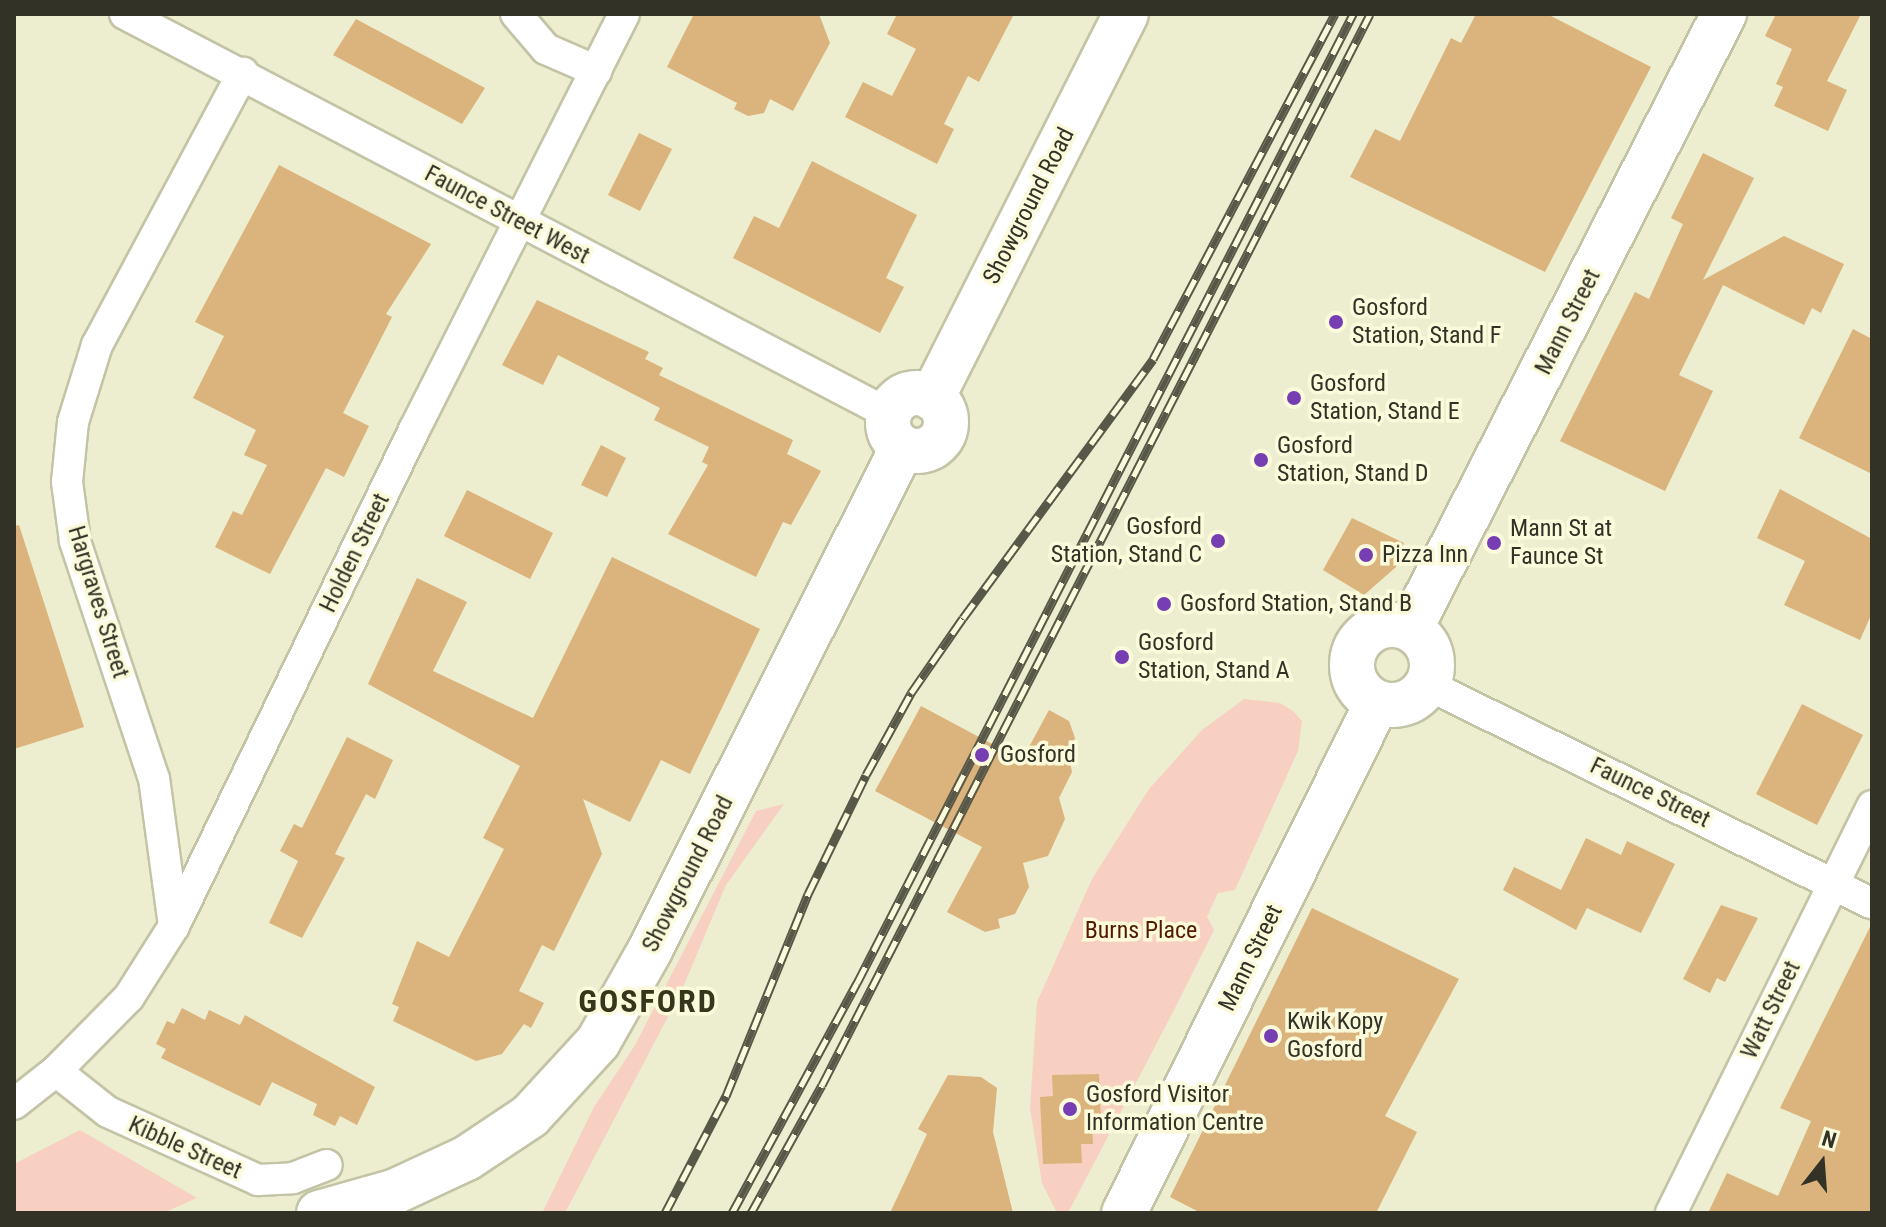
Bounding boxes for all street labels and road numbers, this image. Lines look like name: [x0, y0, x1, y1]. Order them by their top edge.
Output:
street label: Showground Road: [977, 123, 1081, 289]
street label: Faunce Street West: [420, 159, 594, 271]
street label: Mann Street: [1529, 264, 1607, 380]
street label: Holden Street: [314, 489, 396, 617]
street label: Hargraves Street: [61, 522, 135, 682]
street label: Faunce Street: [1585, 752, 1715, 834]
street label: Showground Road: [636, 791, 740, 957]
street label: Mann Street: [1213, 900, 1289, 1016]
street label: Watt Street: [1735, 956, 1807, 1064]
street label: Kibble Street: [124, 1110, 246, 1186]

